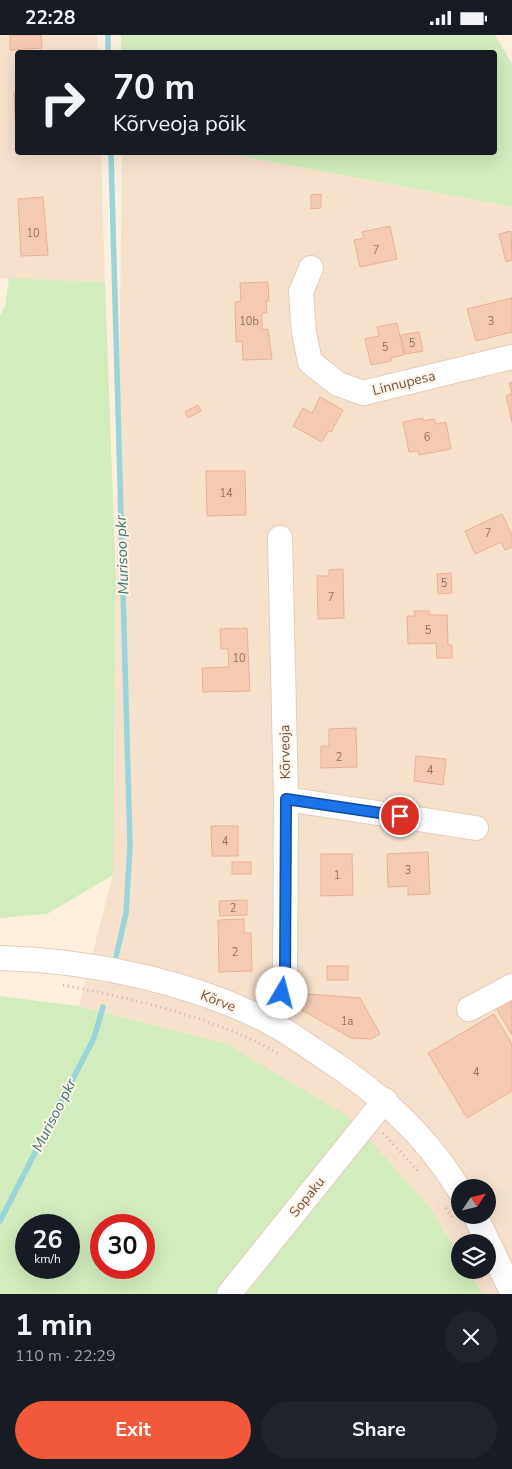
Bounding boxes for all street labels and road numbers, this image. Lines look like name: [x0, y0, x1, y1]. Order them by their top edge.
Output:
street label: Linnupesa: [370, 366, 438, 400]
street label: Kõrveoja: [275, 724, 295, 780]
street label: Kõrve: [198, 986, 238, 1016]
street label: Sopaku: [285, 1173, 329, 1221]

